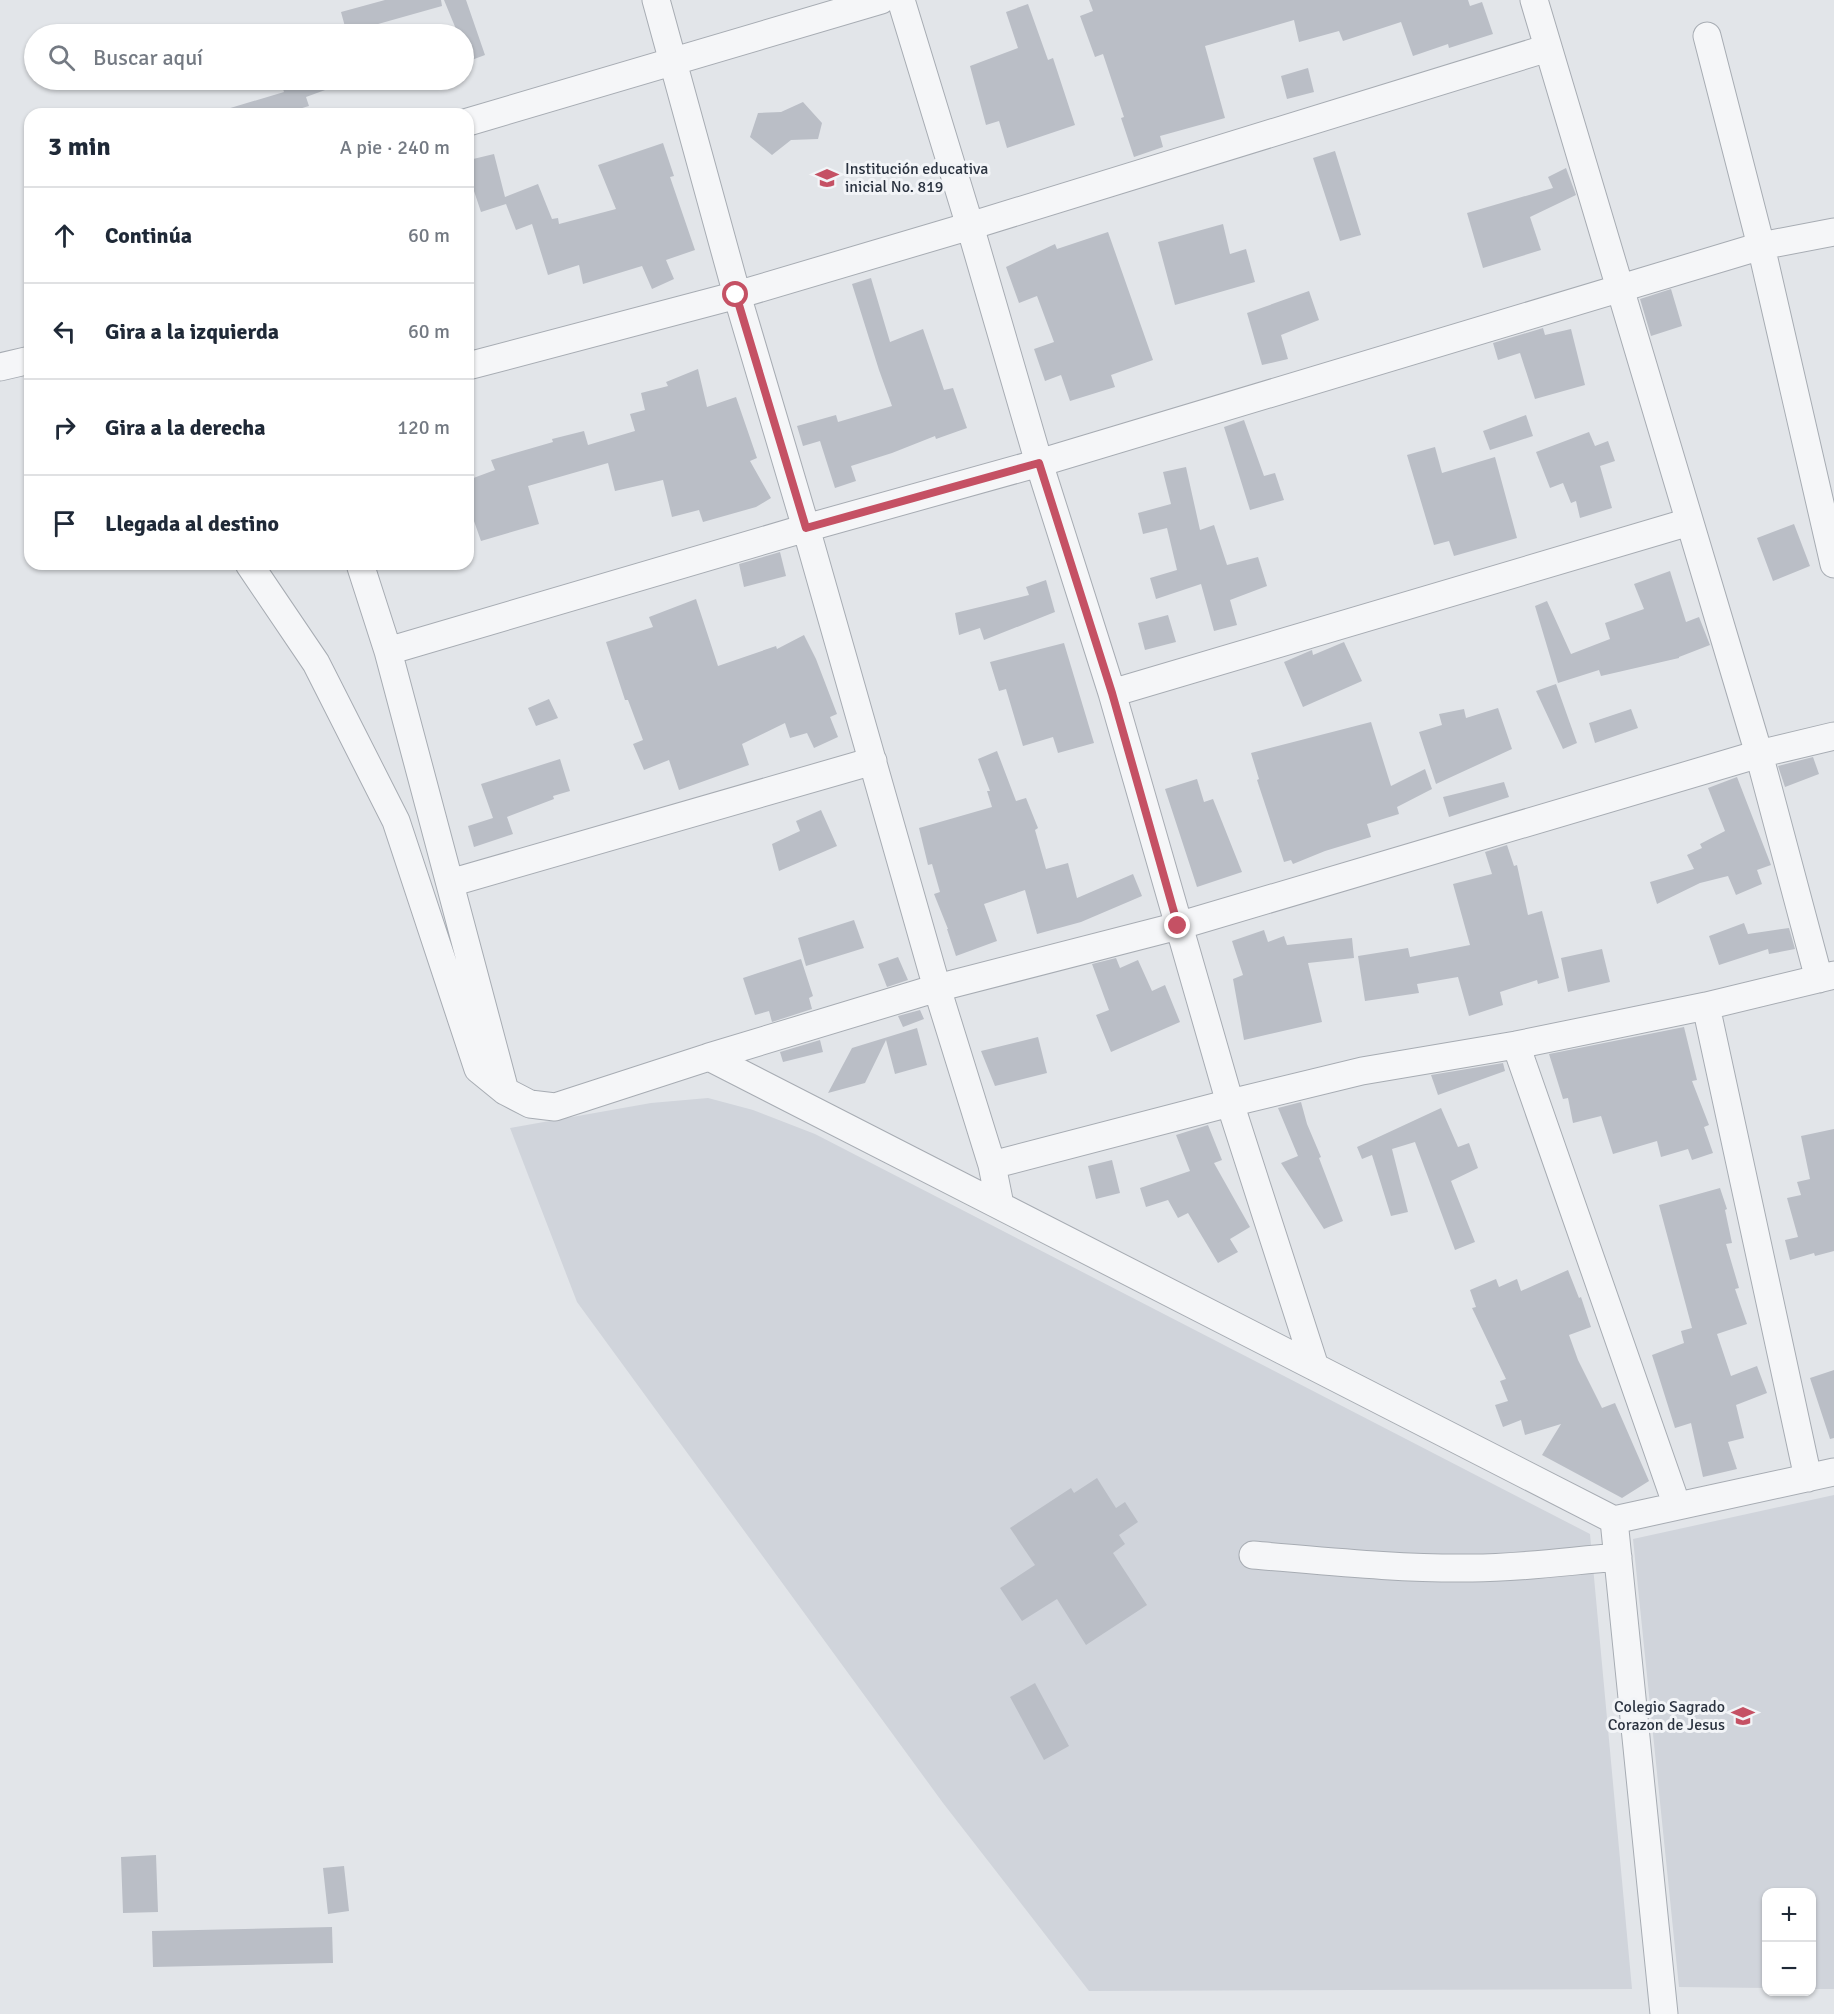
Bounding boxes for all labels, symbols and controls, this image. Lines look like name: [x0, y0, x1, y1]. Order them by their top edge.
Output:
search box: [24, 24, 474, 90]
icon: search: [45, 41, 78, 74]
text: Buscar aquí: [93, 44, 203, 71]
text: 3 min: [48, 131, 111, 163]
text: A pie · 240 m: [340, 135, 450, 160]
place label: Institución educativa inicial No. 819: [845, 159, 988, 197]
school or university icon: Institución educativa inicial No. 819: [814, 165, 840, 191]
icon: ahead: [48, 219, 81, 252]
text: Continúa: [105, 222, 192, 249]
text: 60 m: [408, 223, 450, 248]
route start: [722, 281, 748, 307]
icon: left: [48, 315, 81, 348]
text: Gira a la izquierda: [105, 318, 279, 345]
text: 60 m: [408, 319, 450, 344]
icon: right: [48, 411, 81, 444]
text: Gira a la derecha: [105, 414, 266, 441]
text: 120 m: [397, 415, 450, 440]
icon: arrive: [48, 507, 81, 540]
text: Llegada al destino: [105, 510, 279, 537]
route end: [1164, 912, 1190, 938]
place label: Colegio Sagrado Corazon de Jesus: [1608, 1697, 1725, 1735]
school or university icon: Colegio Sagrado Corazon de Jesus: [1730, 1703, 1756, 1729]
map controls: [1762, 1888, 1816, 1996]
button: +: [1762, 1888, 1816, 1942]
button: −: [1762, 1942, 1816, 1996]

